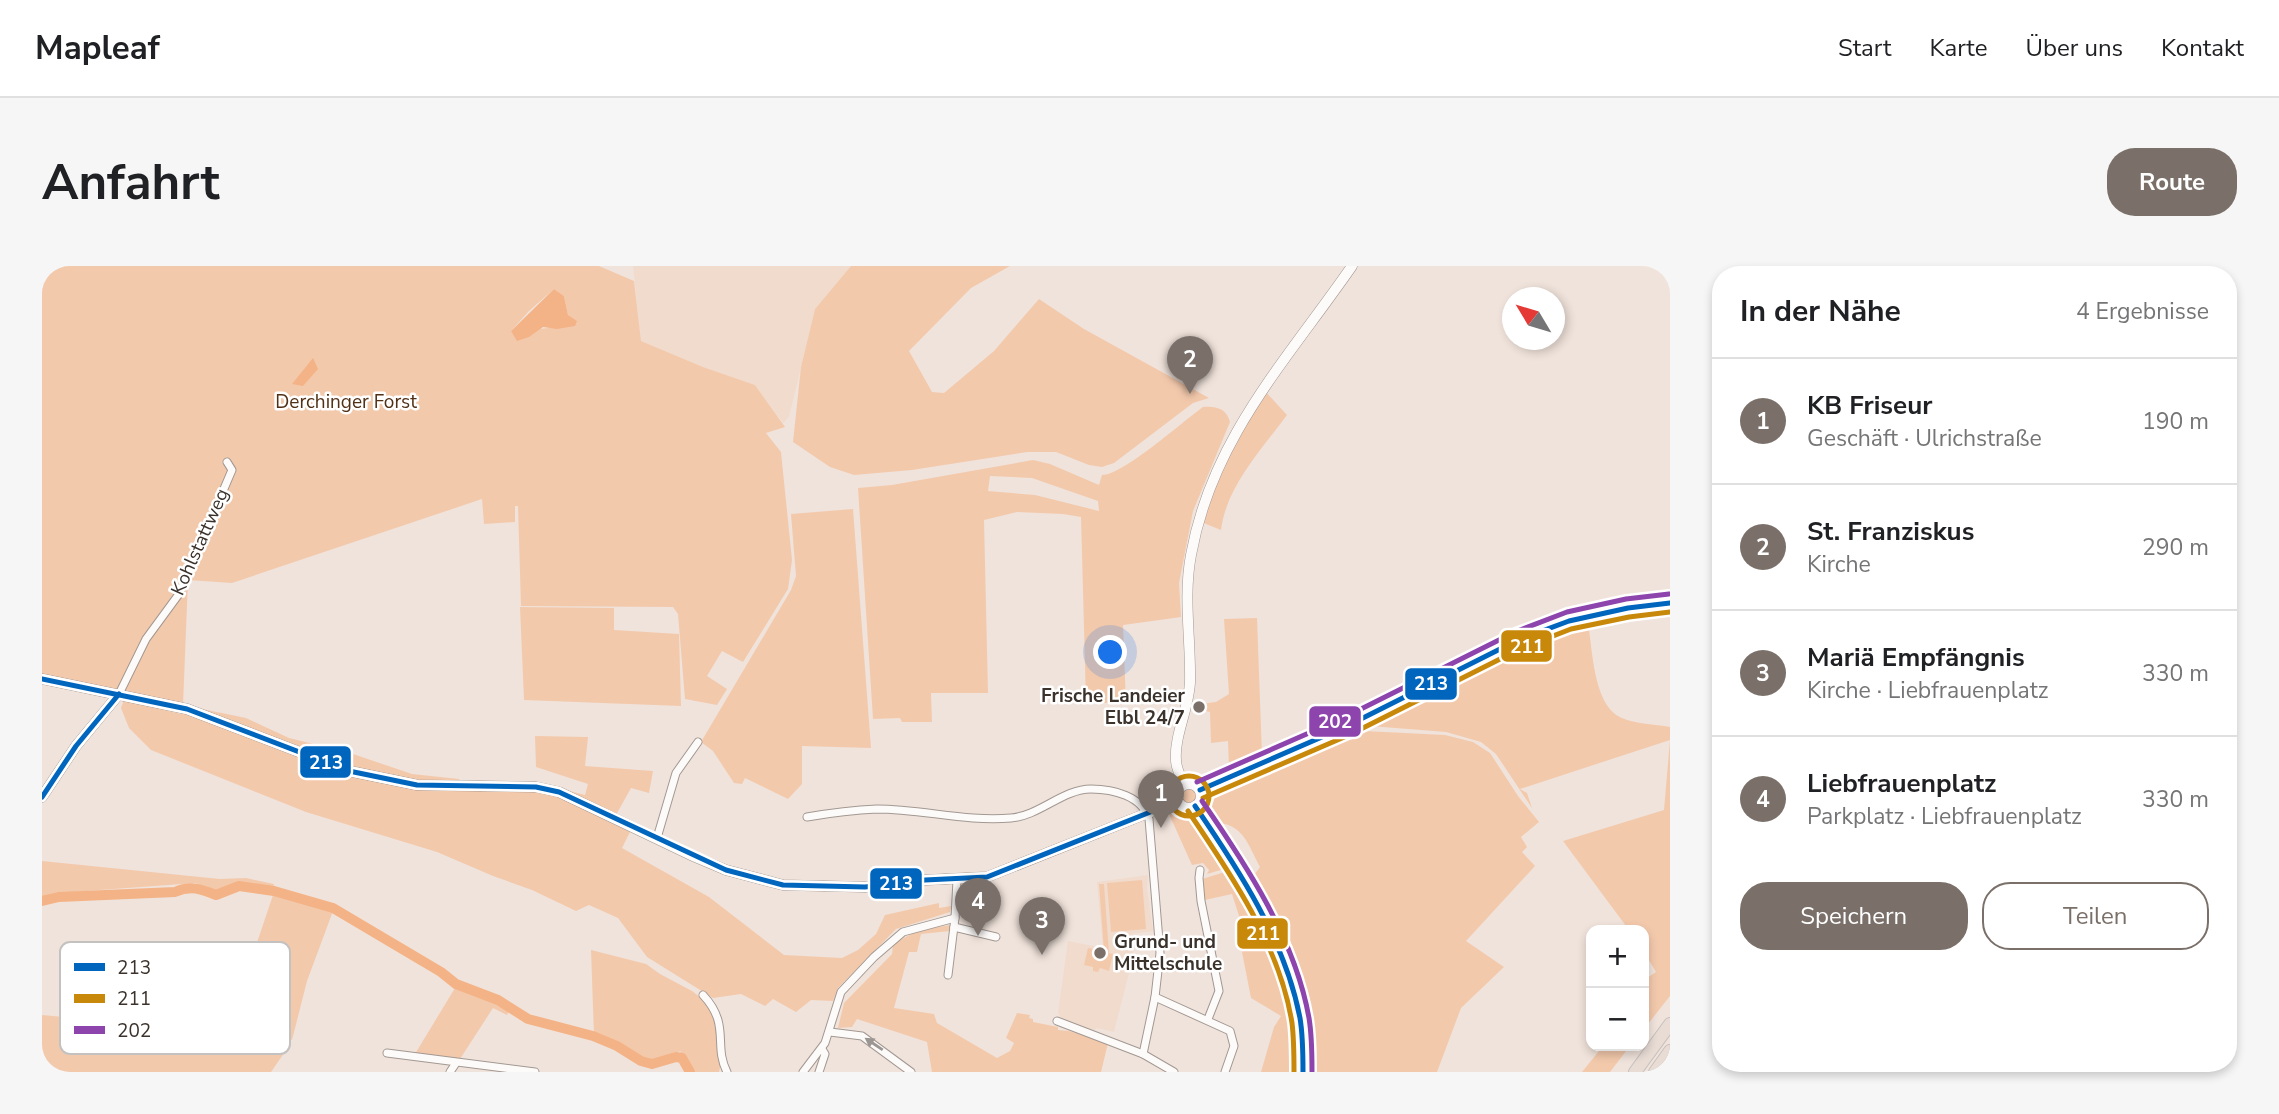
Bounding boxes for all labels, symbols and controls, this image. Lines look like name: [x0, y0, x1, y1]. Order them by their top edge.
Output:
text: Mapleaf: [35, 26, 160, 71]
text: Start: [1838, 32, 1891, 64]
text: Karte: [1929, 32, 1987, 64]
text: Über uns: [2025, 32, 2123, 64]
text: Kontakt: [2161, 32, 2244, 64]
button: Route: [2107, 148, 2237, 216]
text: Anfahrt: [42, 149, 220, 216]
north arrow: [1502, 287, 1565, 350]
text: In der Nähe: [1740, 291, 1901, 332]
text: 4 Ergebnisse: [2076, 296, 2209, 327]
pin: 2: [1167, 336, 1213, 394]
text: KB Friseur: [1807, 388, 1932, 423]
park label: Derchinger Forst: [275, 389, 417, 415]
text: 1: [1756, 406, 1770, 437]
text: 190 m: [2142, 406, 2209, 437]
text: Geschäft · Ulrichstraße: [1807, 423, 2042, 454]
street label: Kohlstattweg: [165, 484, 235, 600]
text: St. Franziskus: [1807, 514, 1974, 549]
text: 2: [1756, 532, 1770, 563]
text: 290 m: [2142, 532, 2209, 563]
text: Kirche: [1807, 549, 1871, 580]
line badge: 211: [1500, 629, 1553, 663]
text: 211: [1510, 634, 1544, 660]
your location: [1093, 635, 1127, 669]
text: Mariä Empfängnis: [1807, 640, 2025, 675]
text: 3: [1756, 658, 1770, 689]
text: 330 m: [2142, 658, 2209, 689]
line badge: 213: [1404, 667, 1458, 701]
text: 213: [1414, 671, 1448, 697]
text: Kirche · Liebfrauenplatz: [1807, 675, 2048, 706]
place label: Frische Landeier Elbl 24/7: [1041, 683, 1186, 731]
marker: Frische Landeier Elbl 24/7: [1191, 699, 1207, 715]
line badge: 202: [1308, 705, 1362, 738]
text: 202: [1318, 709, 1352, 735]
line badge: 213: [299, 745, 352, 779]
text: 213: [309, 750, 343, 776]
text: Liebfrauenplatz: [1807, 766, 1996, 801]
pin: 1: [1138, 770, 1184, 828]
text: 4: [1756, 784, 1770, 815]
text: 330 m: [2142, 784, 2209, 815]
text: Parkplatz · Liebfrauenplatz: [1807, 801, 2082, 832]
line badge: 213: [869, 867, 923, 900]
text: 213: [879, 871, 913, 897]
pin: 4: [955, 878, 1001, 936]
button: Speichern: [1740, 882, 1968, 950]
button: Teilen: [1982, 882, 2209, 950]
pin: 3: [1019, 897, 1065, 955]
line badge: 211: [1236, 917, 1289, 950]
text: 211: [1246, 921, 1280, 947]
map controls: [1586, 925, 1649, 1051]
button: +: [1586, 925, 1649, 988]
place label: Grund- und Mittelschule: [1114, 929, 1222, 977]
legend: [60, 942, 290, 1054]
marker: Grund- und Mittelschule: [1092, 945, 1108, 961]
text: 213: [117, 955, 151, 981]
text: 211: [117, 986, 151, 1012]
button: −: [1586, 988, 1649, 1051]
text: 202: [117, 1018, 151, 1044]
one-way arrow: [865, 1037, 883, 1051]

